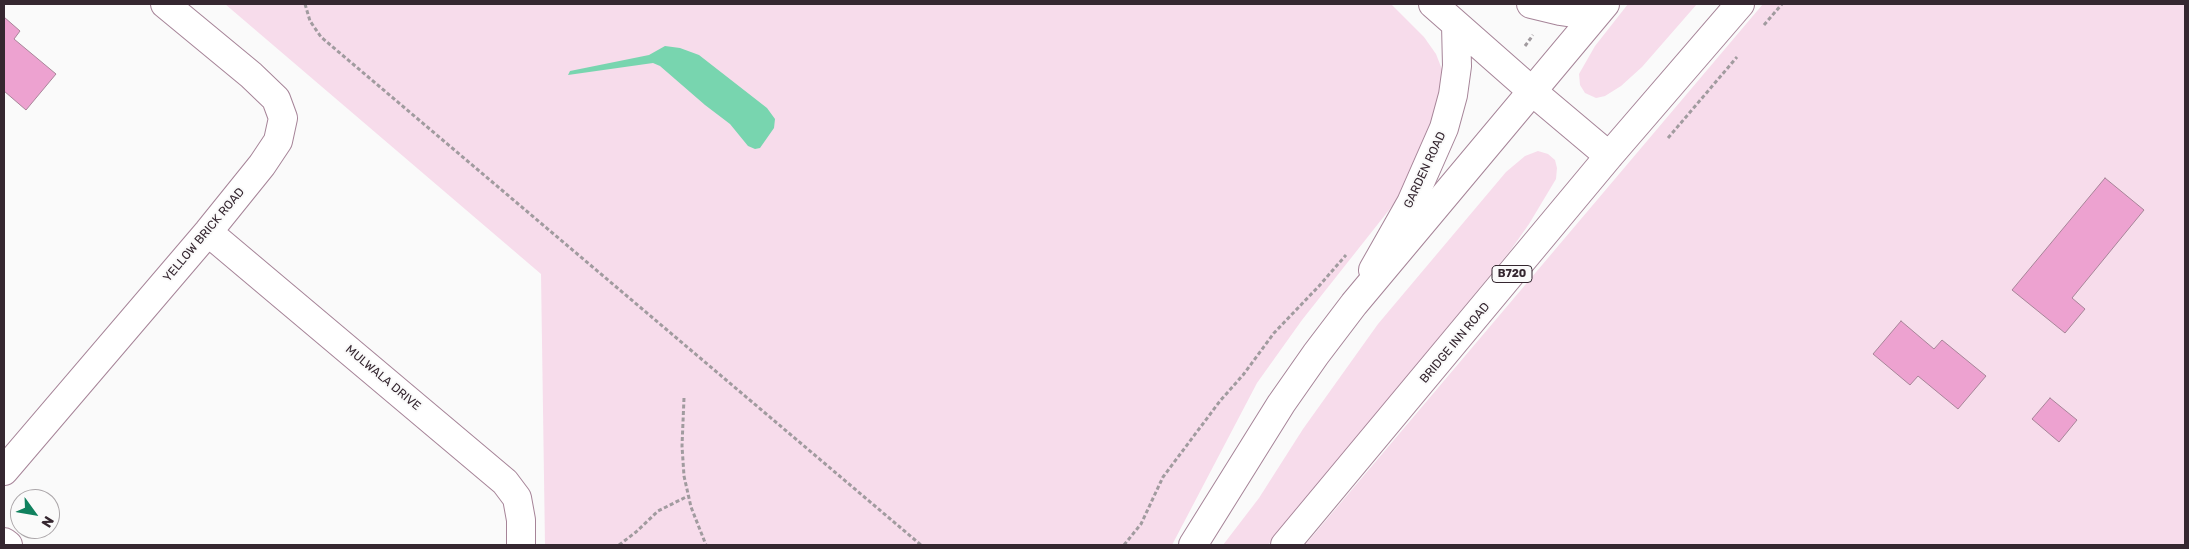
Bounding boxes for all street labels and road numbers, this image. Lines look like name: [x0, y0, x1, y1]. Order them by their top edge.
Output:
street label: GARDEN ROAD: [1401, 129, 1449, 211]
street label: YELLOW BRICK ROAD: [160, 185, 248, 285]
road number: B720: [1492, 266, 1532, 282]
street label: BRIDGE INN ROAD: [1417, 300, 1493, 386]
street label: MULWALA DRIVE: [342, 342, 424, 414]

